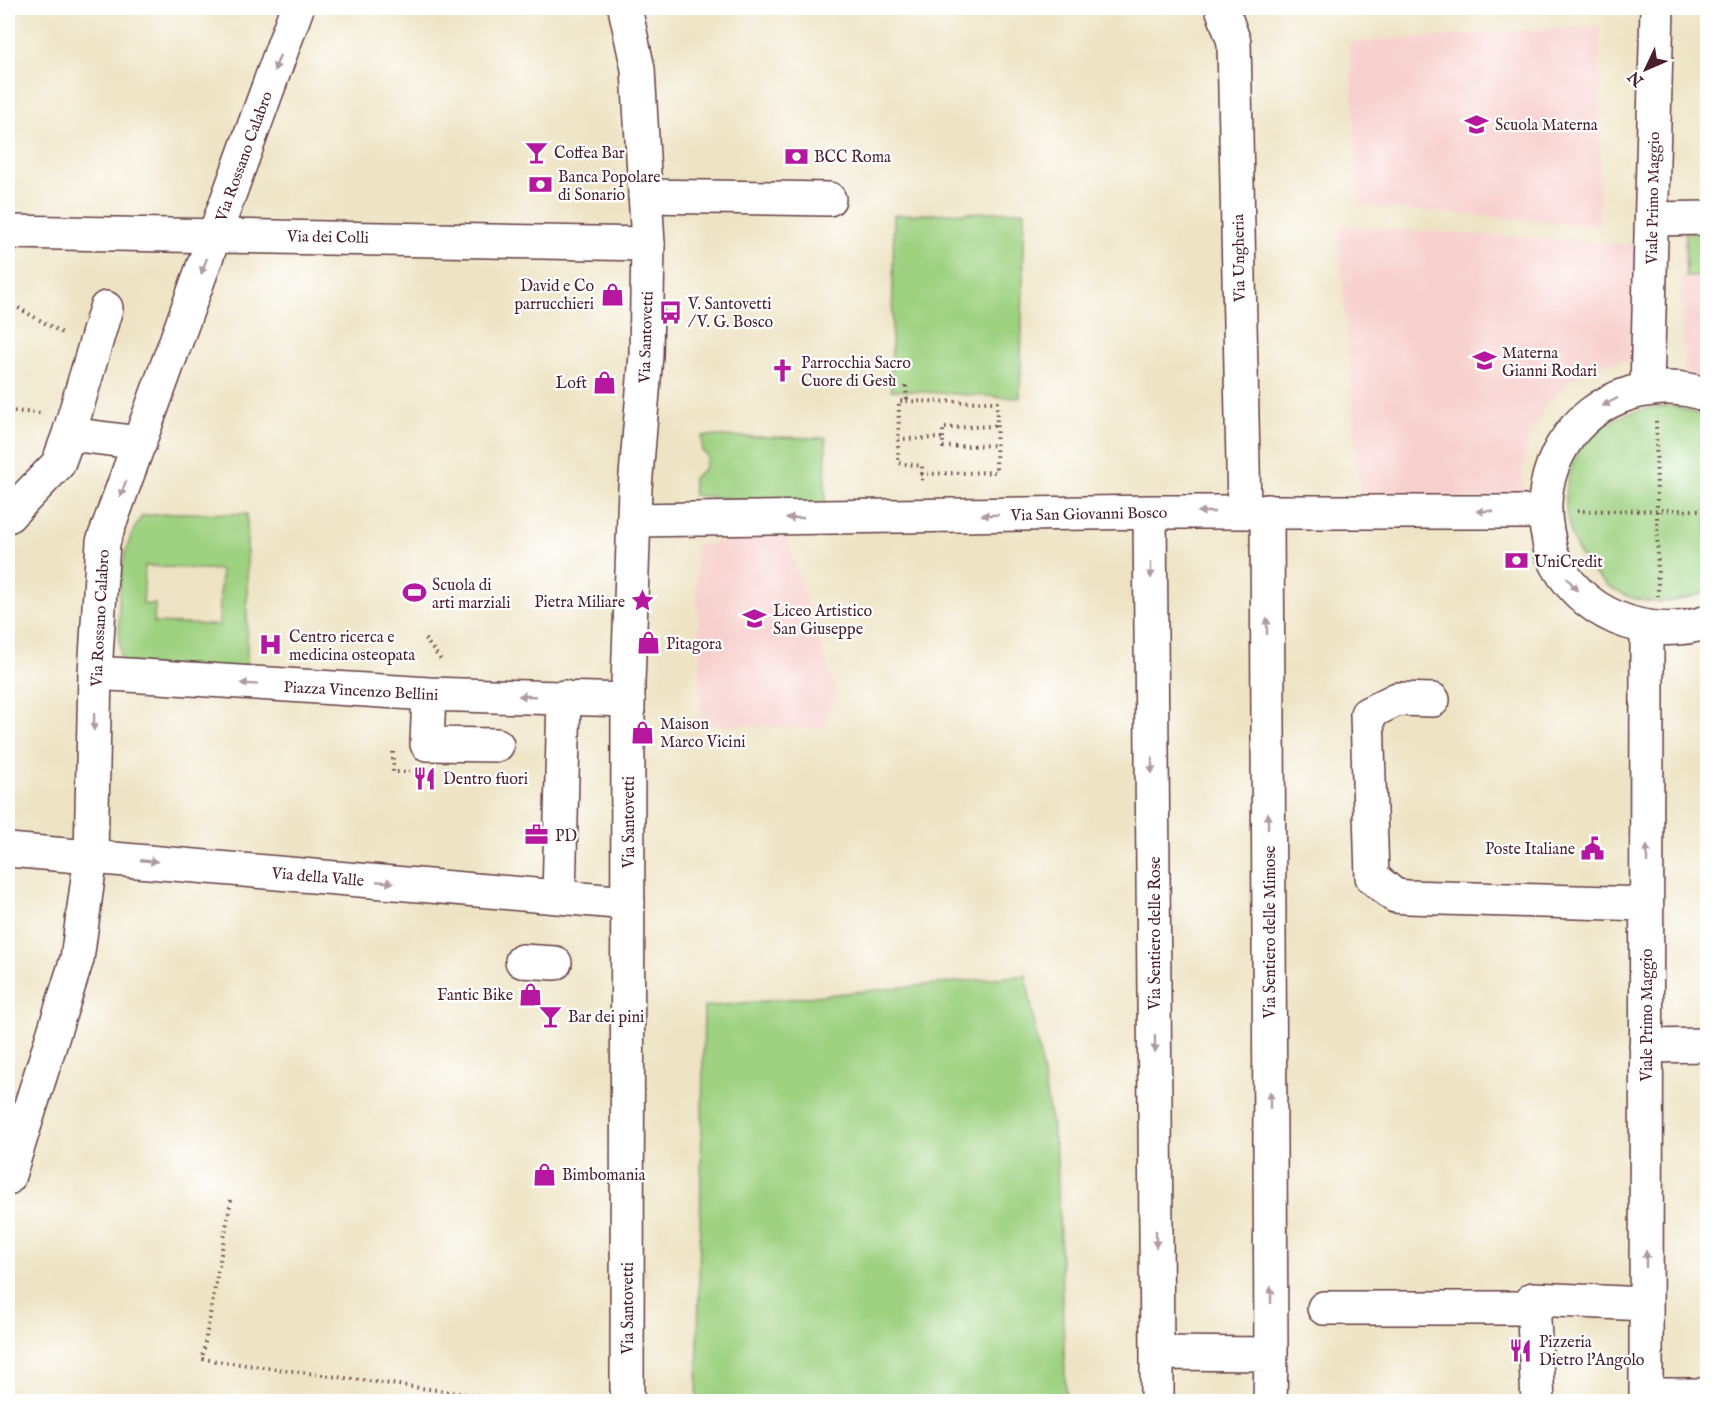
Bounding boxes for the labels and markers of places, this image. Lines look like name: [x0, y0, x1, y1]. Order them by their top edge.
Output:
school or university icon: Scuola Materna: [1464, 111, 1490, 137]
place label: Scuola Materna: [1495, 116, 1598, 136]
bar icon: Coffea Bar: [523, 139, 549, 165]
bank icon: BCC Roma: [783, 143, 809, 169]
place label: Coffea Bar: [554, 144, 625, 164]
place label: BCC Roma: [814, 148, 891, 168]
place label: Banca Popolare di Sonario: [558, 168, 661, 206]
bank icon: Banca Popolare di Sonario: [527, 172, 553, 198]
place label: David e Co parrucchieri: [514, 277, 594, 315]
shop icon: David e Co parrucchieri: [599, 281, 625, 307]
place label: V. Santovetti / V. G. Bosco: [687, 295, 774, 333]
bus stop icon: V. Santovetti / V. G. Bosco: [657, 299, 683, 325]
place label: Materna Gianni Rodari: [1502, 344, 1597, 382]
school or university icon: Materna Gianni Rodari: [1471, 348, 1497, 374]
place label: Parrocchia Sacro Cuore di Gesù: [801, 354, 911, 392]
church icon: Parrocchia Sacro Cuore di Gesù: [770, 358, 796, 384]
shop icon: Loft: [592, 369, 618, 395]
place label: Loft: [556, 374, 588, 394]
bank icon: UniCredit: [1503, 548, 1529, 574]
place label: UniCredit: [1534, 553, 1603, 573]
place label: Scuola di arti marziali: [432, 576, 510, 614]
sports icon: Scuola di arti marziali: [401, 580, 427, 606]
place icon: Pietra Miliare: [630, 588, 656, 614]
place label: Pietra Miliare: [534, 593, 625, 613]
place label: Liceo Artistico San Giuseppe: [773, 602, 873, 640]
school or university icon: Liceo Artistico San Giuseppe: [742, 606, 768, 632]
place label: Centro ricerca e medicina osteopata: [289, 628, 415, 666]
shop icon: Pitagora: [635, 630, 661, 656]
hospital icon: Centro ricerca e medicina osteopata: [258, 632, 284, 658]
place label: Pitagora: [666, 635, 722, 655]
place label: Maison Marco Vicini: [660, 715, 745, 753]
shop icon: Maison Marco Vicini: [629, 719, 655, 745]
restaurant icon: Dentro fuori: [412, 765, 438, 791]
place label: Dentro fuori: [443, 770, 528, 790]
office icon: PD: [524, 822, 550, 848]
place label: PD: [555, 827, 577, 847]
public building icon: Poste Italiane: [1580, 835, 1606, 861]
place label: Poste Italiane: [1485, 840, 1575, 860]
shop icon: Fantic Bike: [518, 981, 544, 1007]
place label: Fantic Bike: [437, 986, 513, 1006]
bar icon: Bar dei pini: [537, 1003, 563, 1029]
place label: Bar dei pini: [568, 1008, 644, 1028]
shop icon: Bimbomania: [531, 1161, 557, 1187]
place label: Bimbomania: [562, 1166, 645, 1186]
place label: Pizzeria Dietro l'Angolo: [1539, 1333, 1645, 1371]
restaurant icon: Pizzeria Dietro l'Angolo: [1508, 1337, 1534, 1363]

